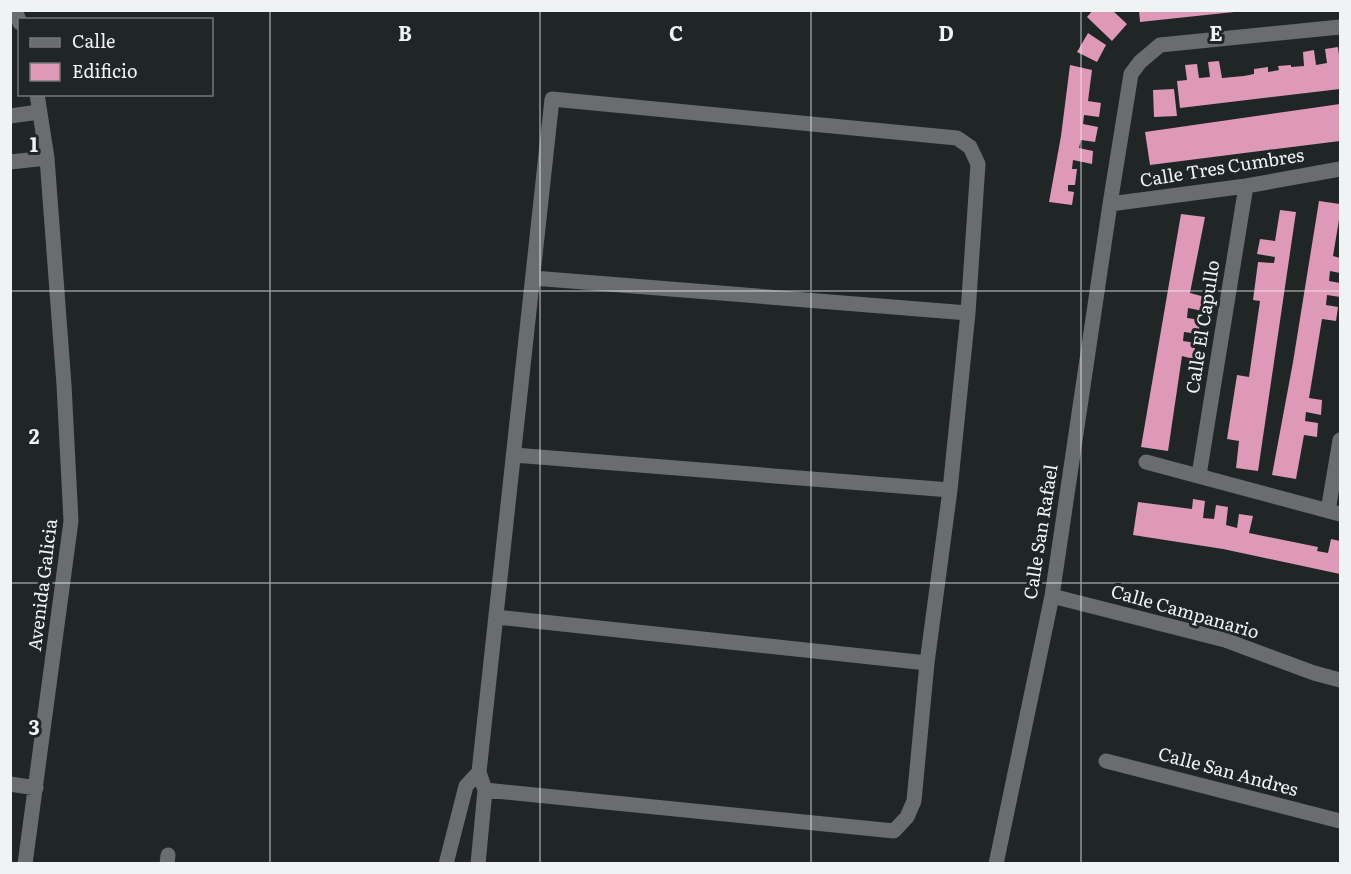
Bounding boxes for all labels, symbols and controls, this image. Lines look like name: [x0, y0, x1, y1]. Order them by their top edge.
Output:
text: B: [398, 17, 412, 47]
text: C: [669, 17, 683, 47]
text: D: [938, 17, 954, 47]
text: E: [1209, 17, 1223, 47]
legend: [18, 18, 213, 96]
text: Calle: [72, 27, 115, 54]
text: Edificio: [72, 57, 138, 84]
text: 1: [30, 128, 38, 158]
street label: Calle Tres Cumbres: [1138, 140, 1306, 193]
street label: Calle El Capullo: [1178, 258, 1225, 395]
text: 2: [29, 420, 40, 450]
street label: Calle San Rafael: [1016, 462, 1064, 601]
street label: Avenida Galicia: [20, 517, 63, 653]
street label: Calle Campanario: [1108, 576, 1263, 645]
text: 3: [28, 711, 40, 741]
street label: Calle San Andres: [1155, 739, 1301, 802]

